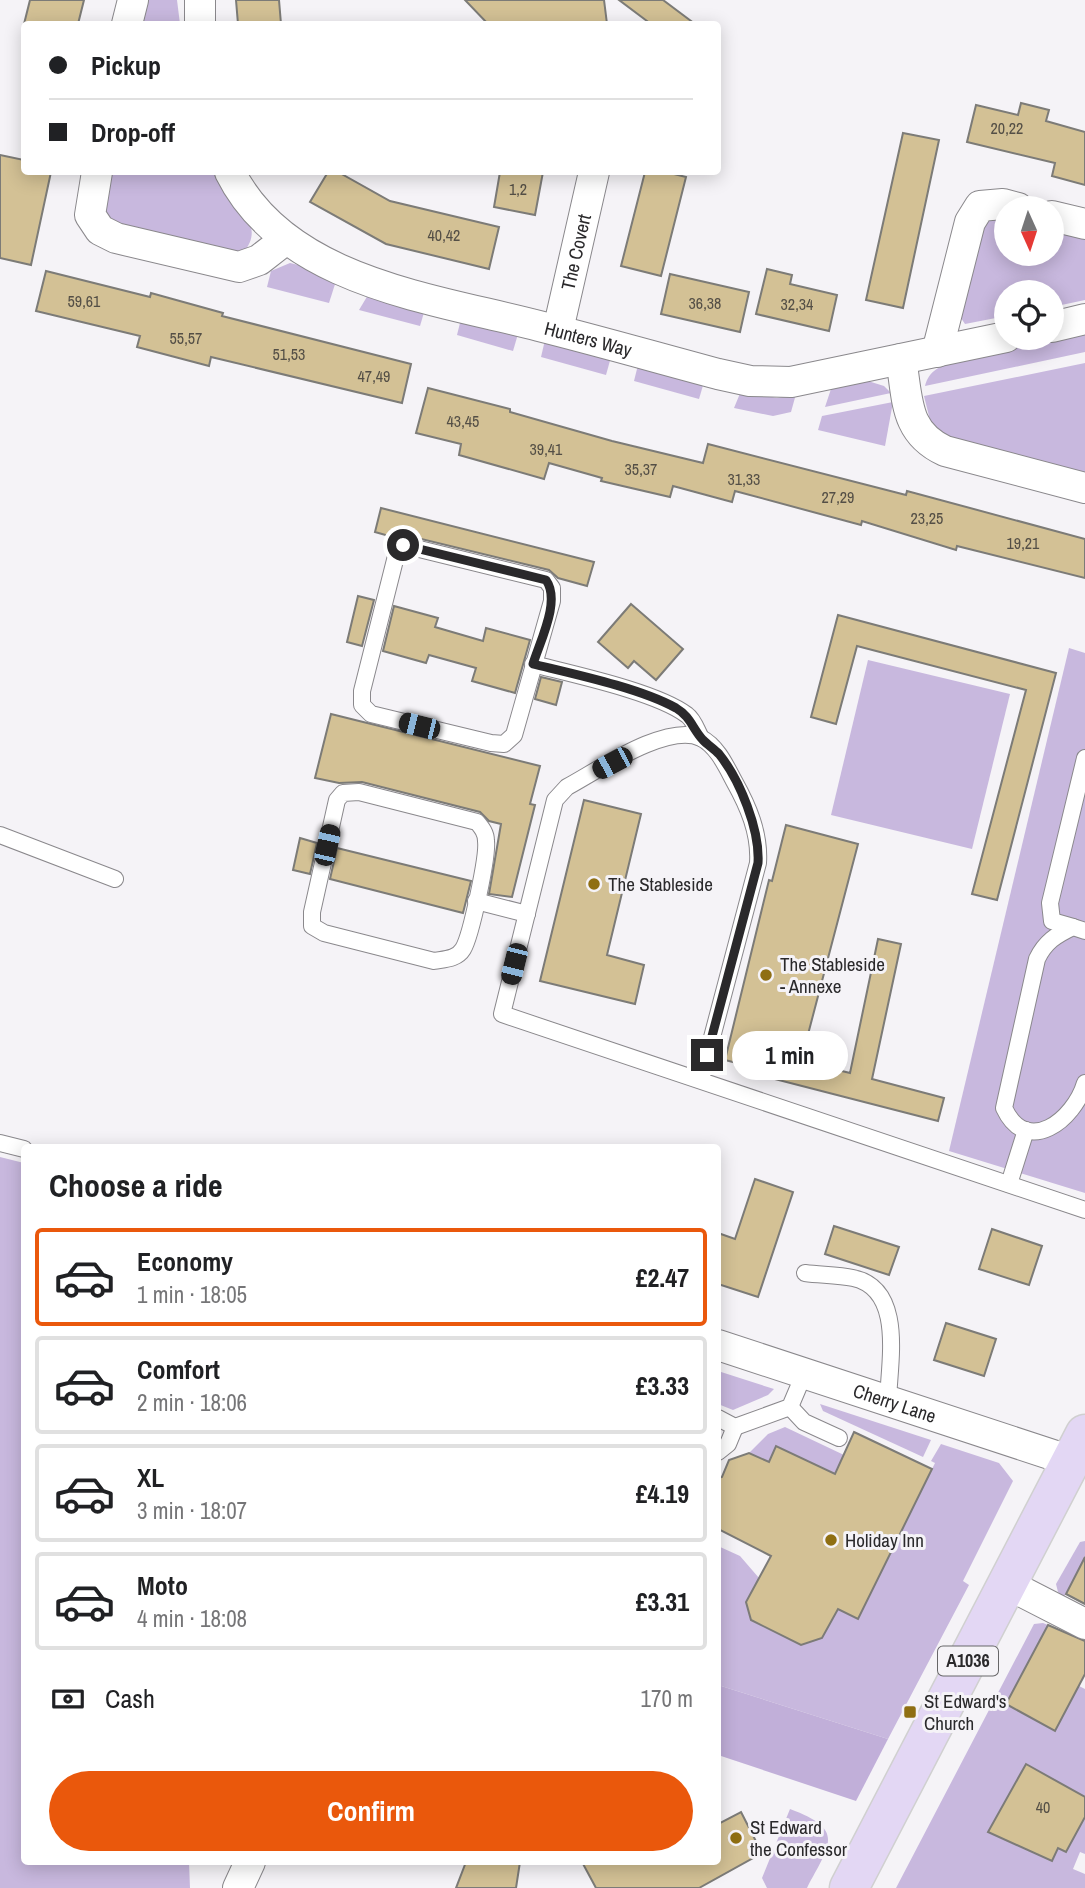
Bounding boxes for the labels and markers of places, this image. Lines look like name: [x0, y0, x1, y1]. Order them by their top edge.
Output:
place label: The Stableside: [608, 871, 713, 897]
marker: The Stableside: [586, 876, 602, 892]
place label: The Stableside - Annexe: [780, 951, 885, 999]
marker: The Stableside - Annexe: [758, 967, 774, 983]
place label: Holiday Inn: [845, 1527, 924, 1553]
marker: Holiday Inn: [823, 1532, 839, 1548]
place label: St Edward's Church: [924, 1688, 1007, 1736]
marker: St Edward's Church: [902, 1704, 918, 1720]
place label: St Edward the Confessor: [750, 1814, 848, 1862]
marker: St Edward the Confessor: [728, 1830, 744, 1846]

